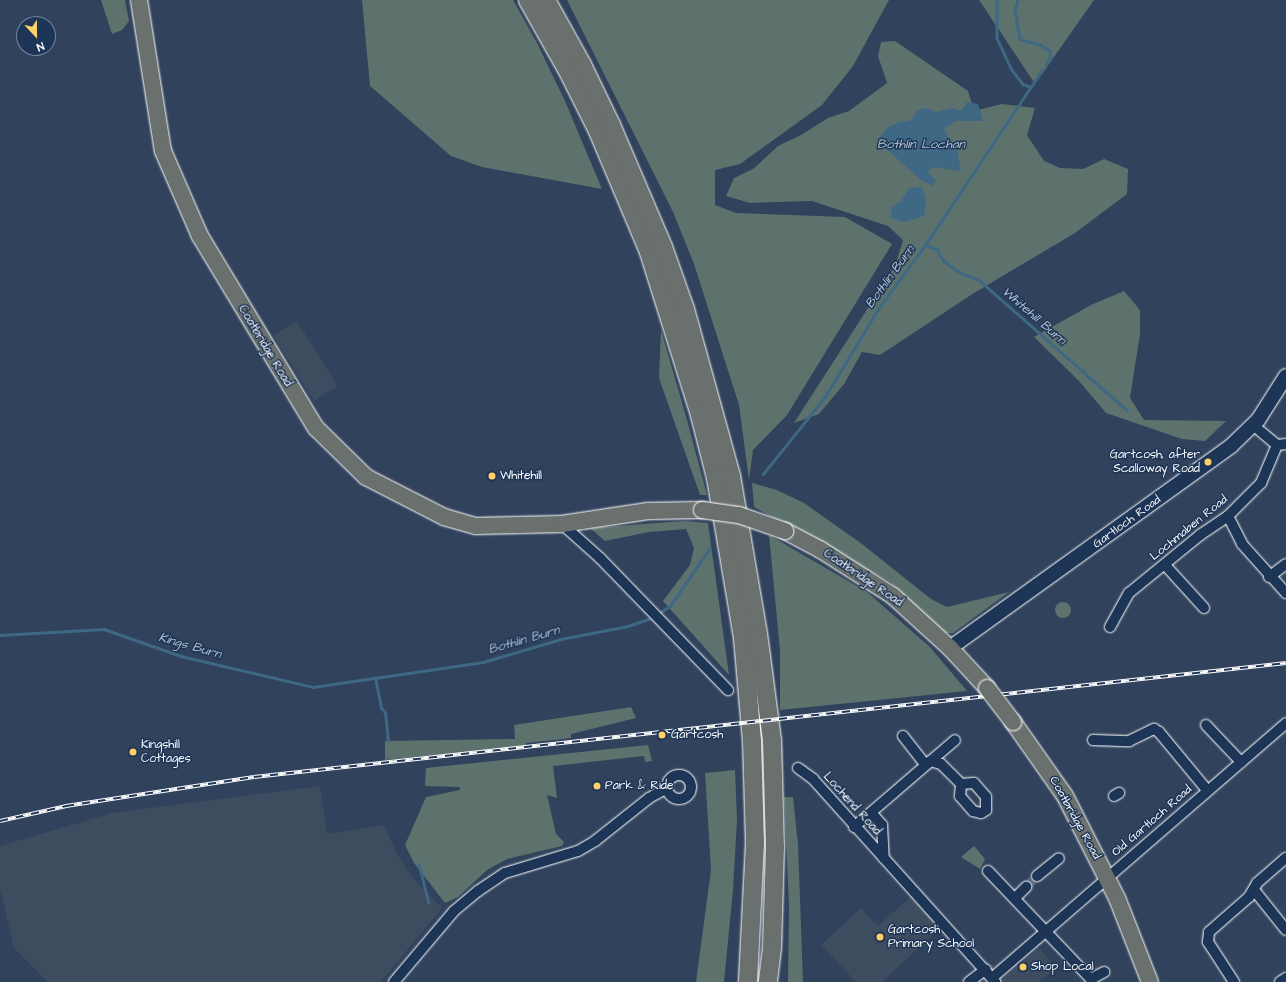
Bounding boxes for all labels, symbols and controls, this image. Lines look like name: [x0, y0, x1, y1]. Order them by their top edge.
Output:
north arrow: [16, 16, 56, 56]
text: N: [34, 38, 46, 55]
water label: Bothlin Lochan: [877, 136, 965, 152]
water label: Bothlin Burn: [862, 243, 918, 311]
water label: Whitehill Burn: [999, 284, 1069, 348]
street label: Coatbridge Road: [235, 303, 295, 389]
place label: Gartcosh, after Scalloway Road: [1110, 448, 1200, 476]
marker: Gartcosh, after Scalloway Road: [1203, 457, 1213, 467]
place label: Whitehill: [500, 469, 542, 483]
marker: Whitehill: [487, 471, 497, 481]
street label: Lochmaben Road: [1147, 492, 1231, 564]
street label: Gartloch Road: [1090, 493, 1164, 551]
street label: Coatbridge Road: [821, 546, 905, 610]
water label: Bothlin Burn: [487, 622, 561, 658]
water label: Kings Burn: [157, 630, 223, 662]
place label: Gartcosh: [671, 728, 723, 742]
marker: Gartcosh: [656, 729, 668, 741]
place label: Kingshill Cottages: [141, 738, 191, 766]
marker: Kingshill Cottages: [128, 747, 138, 757]
street label: Lochend Road: [820, 770, 884, 838]
street label: Coatbridge Road: [1046, 774, 1104, 862]
place label: Park & Ride: [605, 779, 673, 793]
marker: Park & Ride: [592, 781, 602, 791]
street label: Old Gartloch Road: [1109, 782, 1195, 860]
place label: Gartcosh Primary School: [888, 923, 974, 951]
marker: Gartcosh Primary School: [875, 932, 885, 942]
place label: Shop Local: [1031, 960, 1094, 974]
marker: Shop Local: [1018, 962, 1028, 972]

